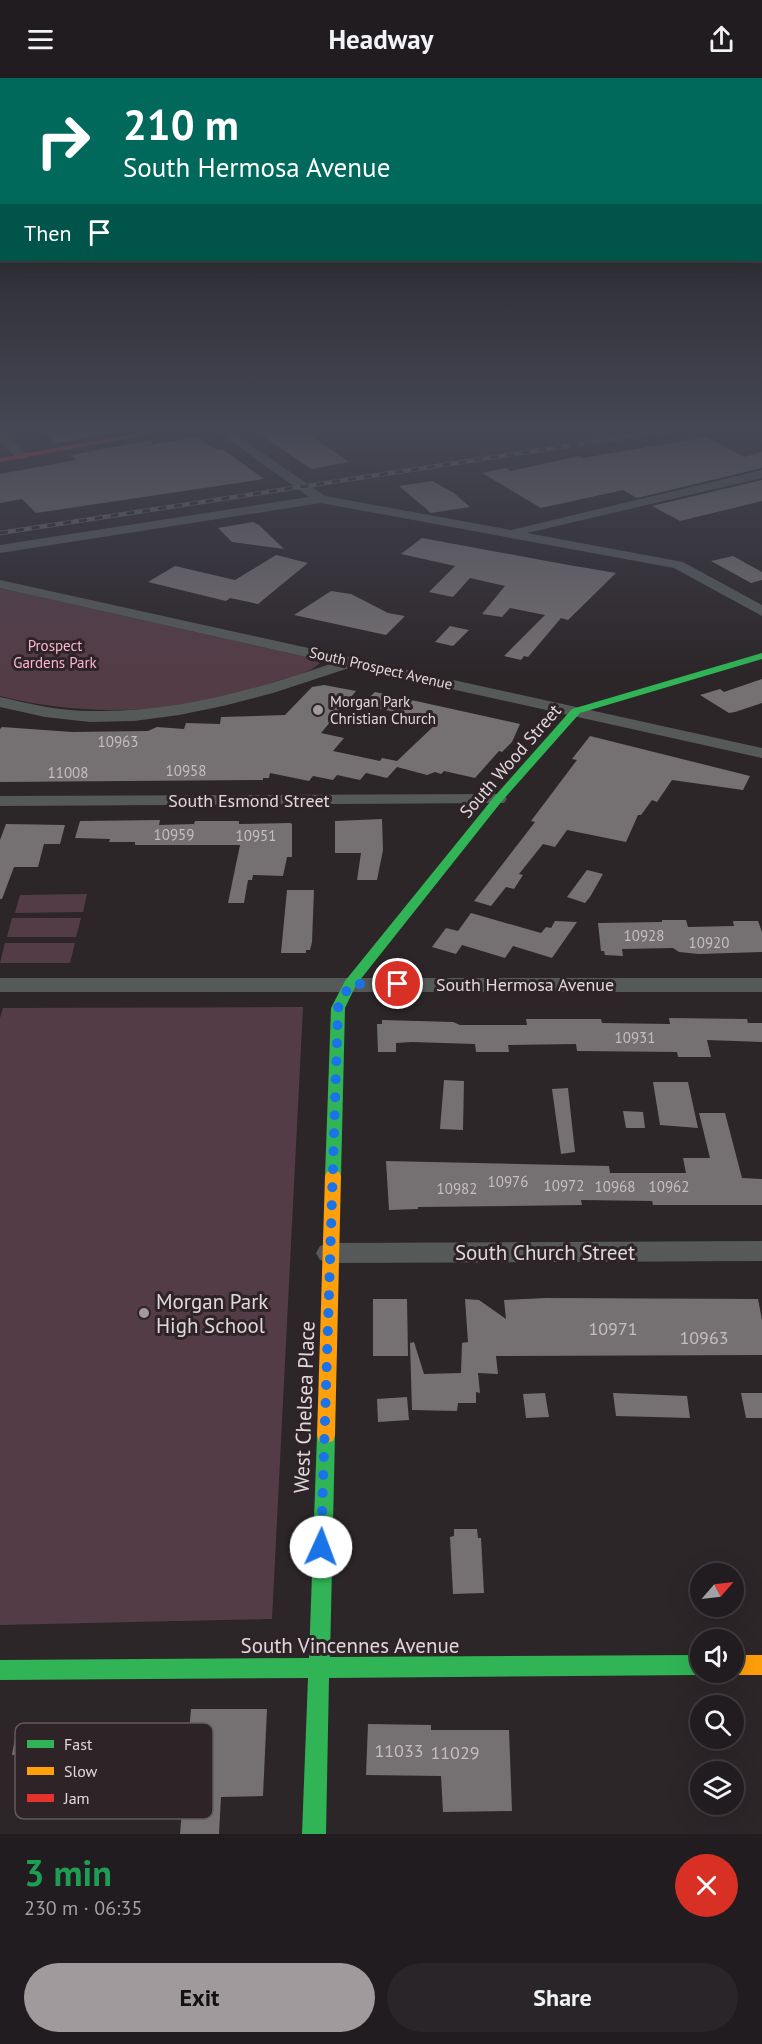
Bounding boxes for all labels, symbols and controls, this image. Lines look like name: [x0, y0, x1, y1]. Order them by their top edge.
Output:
text: Headway: [328, 22, 434, 56]
icon: menu: [24, 23, 57, 56]
icon: share: [705, 23, 738, 56]
text: 210 m: [123, 97, 239, 152]
icon: right: [24, 102, 102, 180]
text: South Hermosa Avenue: [123, 150, 390, 184]
icon: arrive: [83, 216, 116, 249]
text: Then: [24, 219, 71, 247]
park label: Prospect Gardens Park: [13, 636, 98, 672]
street label: South Prospect Avenue: [307, 642, 455, 694]
place label: Morgan Park Christian Church: [330, 692, 436, 728]
street label: South Wood Street: [454, 699, 566, 823]
marker: Morgan Park Christian Church: [311, 703, 325, 717]
house number: 10963: [98, 732, 138, 751]
house number: 10958: [166, 761, 206, 780]
house number: 11008: [48, 763, 88, 782]
street label: South Esmond Street: [168, 789, 330, 812]
house number: 10959: [154, 825, 194, 844]
house number: 10951: [236, 826, 276, 845]
house number: 10928: [624, 926, 664, 945]
house number: 10920: [689, 933, 729, 952]
pin: [372, 958, 423, 1009]
icon: arrive: [381, 967, 414, 1000]
street label: South Hermosa Avenue: [436, 973, 614, 996]
house number: 10931: [615, 1028, 655, 1047]
house number: 10976: [488, 1172, 528, 1191]
house number: 10972: [544, 1176, 584, 1195]
house number: 10968: [595, 1177, 635, 1196]
house number: 10962: [649, 1177, 689, 1196]
house number: 10982: [437, 1179, 477, 1198]
street label: South Church Street: [455, 1239, 635, 1266]
place label: Morgan Park High School: [156, 1288, 268, 1339]
marker: Morgan Park High School: [137, 1306, 151, 1320]
house number: 10971: [588, 1317, 638, 1340]
street label: West Chelsea Place: [287, 1320, 321, 1494]
house number: 10963: [679, 1326, 729, 1349]
position arrow: [289, 1515, 353, 1579]
north arrow: [690, 1563, 744, 1617]
map controls: [690, 1563, 744, 1815]
button: sound: [690, 1629, 744, 1683]
street label: South Vincennes Avenue: [240, 1632, 460, 1659]
button: search: [690, 1695, 744, 1749]
legend: [15, 1723, 213, 1819]
text: Fast: [64, 1734, 93, 1754]
house number: 11033: [374, 1739, 424, 1762]
house number: 11029: [430, 1741, 480, 1764]
text: Slow: [64, 1761, 98, 1781]
button: layers: [690, 1761, 744, 1815]
text: Jam: [63, 1788, 90, 1808]
text: 3 min: [24, 1849, 112, 1896]
button: close: [675, 1854, 738, 1917]
text: 230 m · 06:35: [24, 1895, 142, 1921]
button: Exit: [24, 1963, 375, 2032]
button: Share: [387, 1963, 738, 2032]

